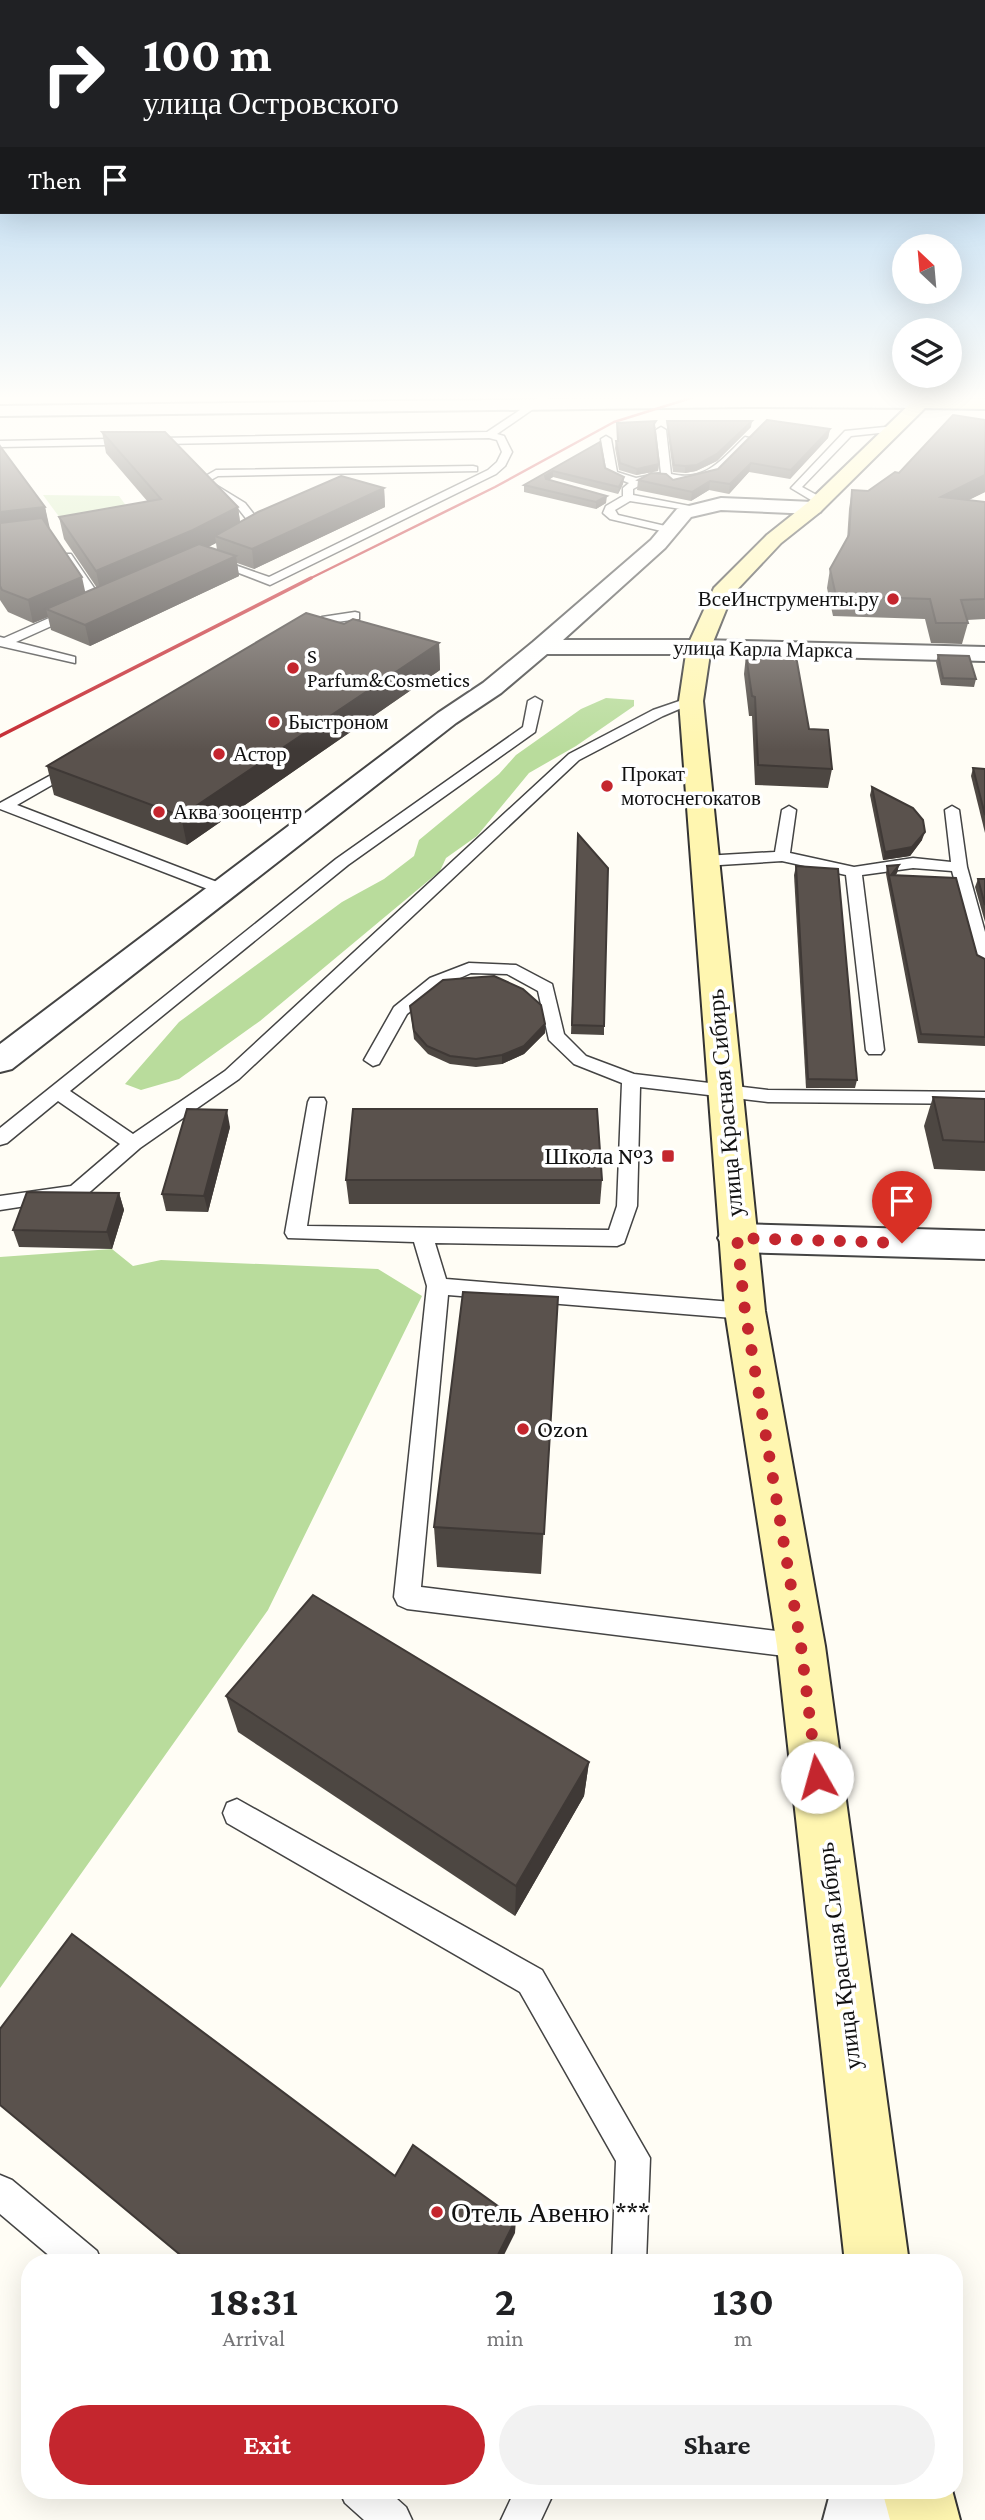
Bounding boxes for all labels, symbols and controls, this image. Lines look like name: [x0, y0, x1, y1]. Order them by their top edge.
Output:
text: 100 m: [143, 27, 272, 82]
icon: right: [28, 28, 119, 119]
text: улица Островского: [143, 85, 399, 121]
icon: arrive: [96, 161, 134, 199]
text: Then: [28, 166, 82, 195]
north arrow: [892, 234, 962, 304]
map controls: [892, 234, 962, 388]
button: layers: [892, 318, 962, 388]
place label: ВсеИнструменты.ру: [698, 587, 879, 611]
marker: ВсеИнструменты.ру: [885, 591, 901, 607]
street label: улица Карла Маркса: [673, 635, 854, 663]
place label: S Parfum&Cosmetics: [307, 644, 470, 692]
marker: S Parfum&Cosmetics: [285, 660, 301, 676]
place label: Быстроном: [288, 710, 389, 734]
marker: Быстроном: [266, 714, 282, 730]
place label: Астор: [233, 742, 287, 766]
marker: Астор: [211, 746, 227, 762]
place label: Прокат мотоснегокатов: [621, 762, 761, 810]
marker: Прокат мотоснегокатов: [599, 778, 615, 794]
place label: Аква зооцентр: [173, 800, 302, 824]
marker: Аква зооцентр: [151, 804, 167, 820]
street label: улица Красная Сибирь: [701, 988, 748, 1218]
place label: Школа №3: [544, 1142, 654, 1169]
marker: Школа №3: [660, 1148, 676, 1164]
pin: [872, 1171, 932, 1243]
icon: arrive: [883, 1182, 921, 1220]
place label: Ozon: [537, 1415, 588, 1442]
marker: Ozon: [515, 1421, 531, 1437]
position arrow: [780, 1740, 854, 1814]
street label: улица Красная Сибирь: [811, 1841, 866, 2071]
place label: Отель Авеню ***: [451, 2197, 650, 2228]
marker: Отель Авеню ***: [429, 2204, 445, 2220]
text: 18:31: [210, 2277, 298, 2324]
text: 2: [494, 2277, 516, 2324]
text: 130: [712, 2277, 774, 2324]
text: Arrival: [223, 2325, 285, 2351]
text: min: [487, 2325, 524, 2351]
text: m: [734, 2325, 753, 2351]
button: Exit: [49, 2405, 485, 2485]
button: Share: [499, 2405, 935, 2485]

